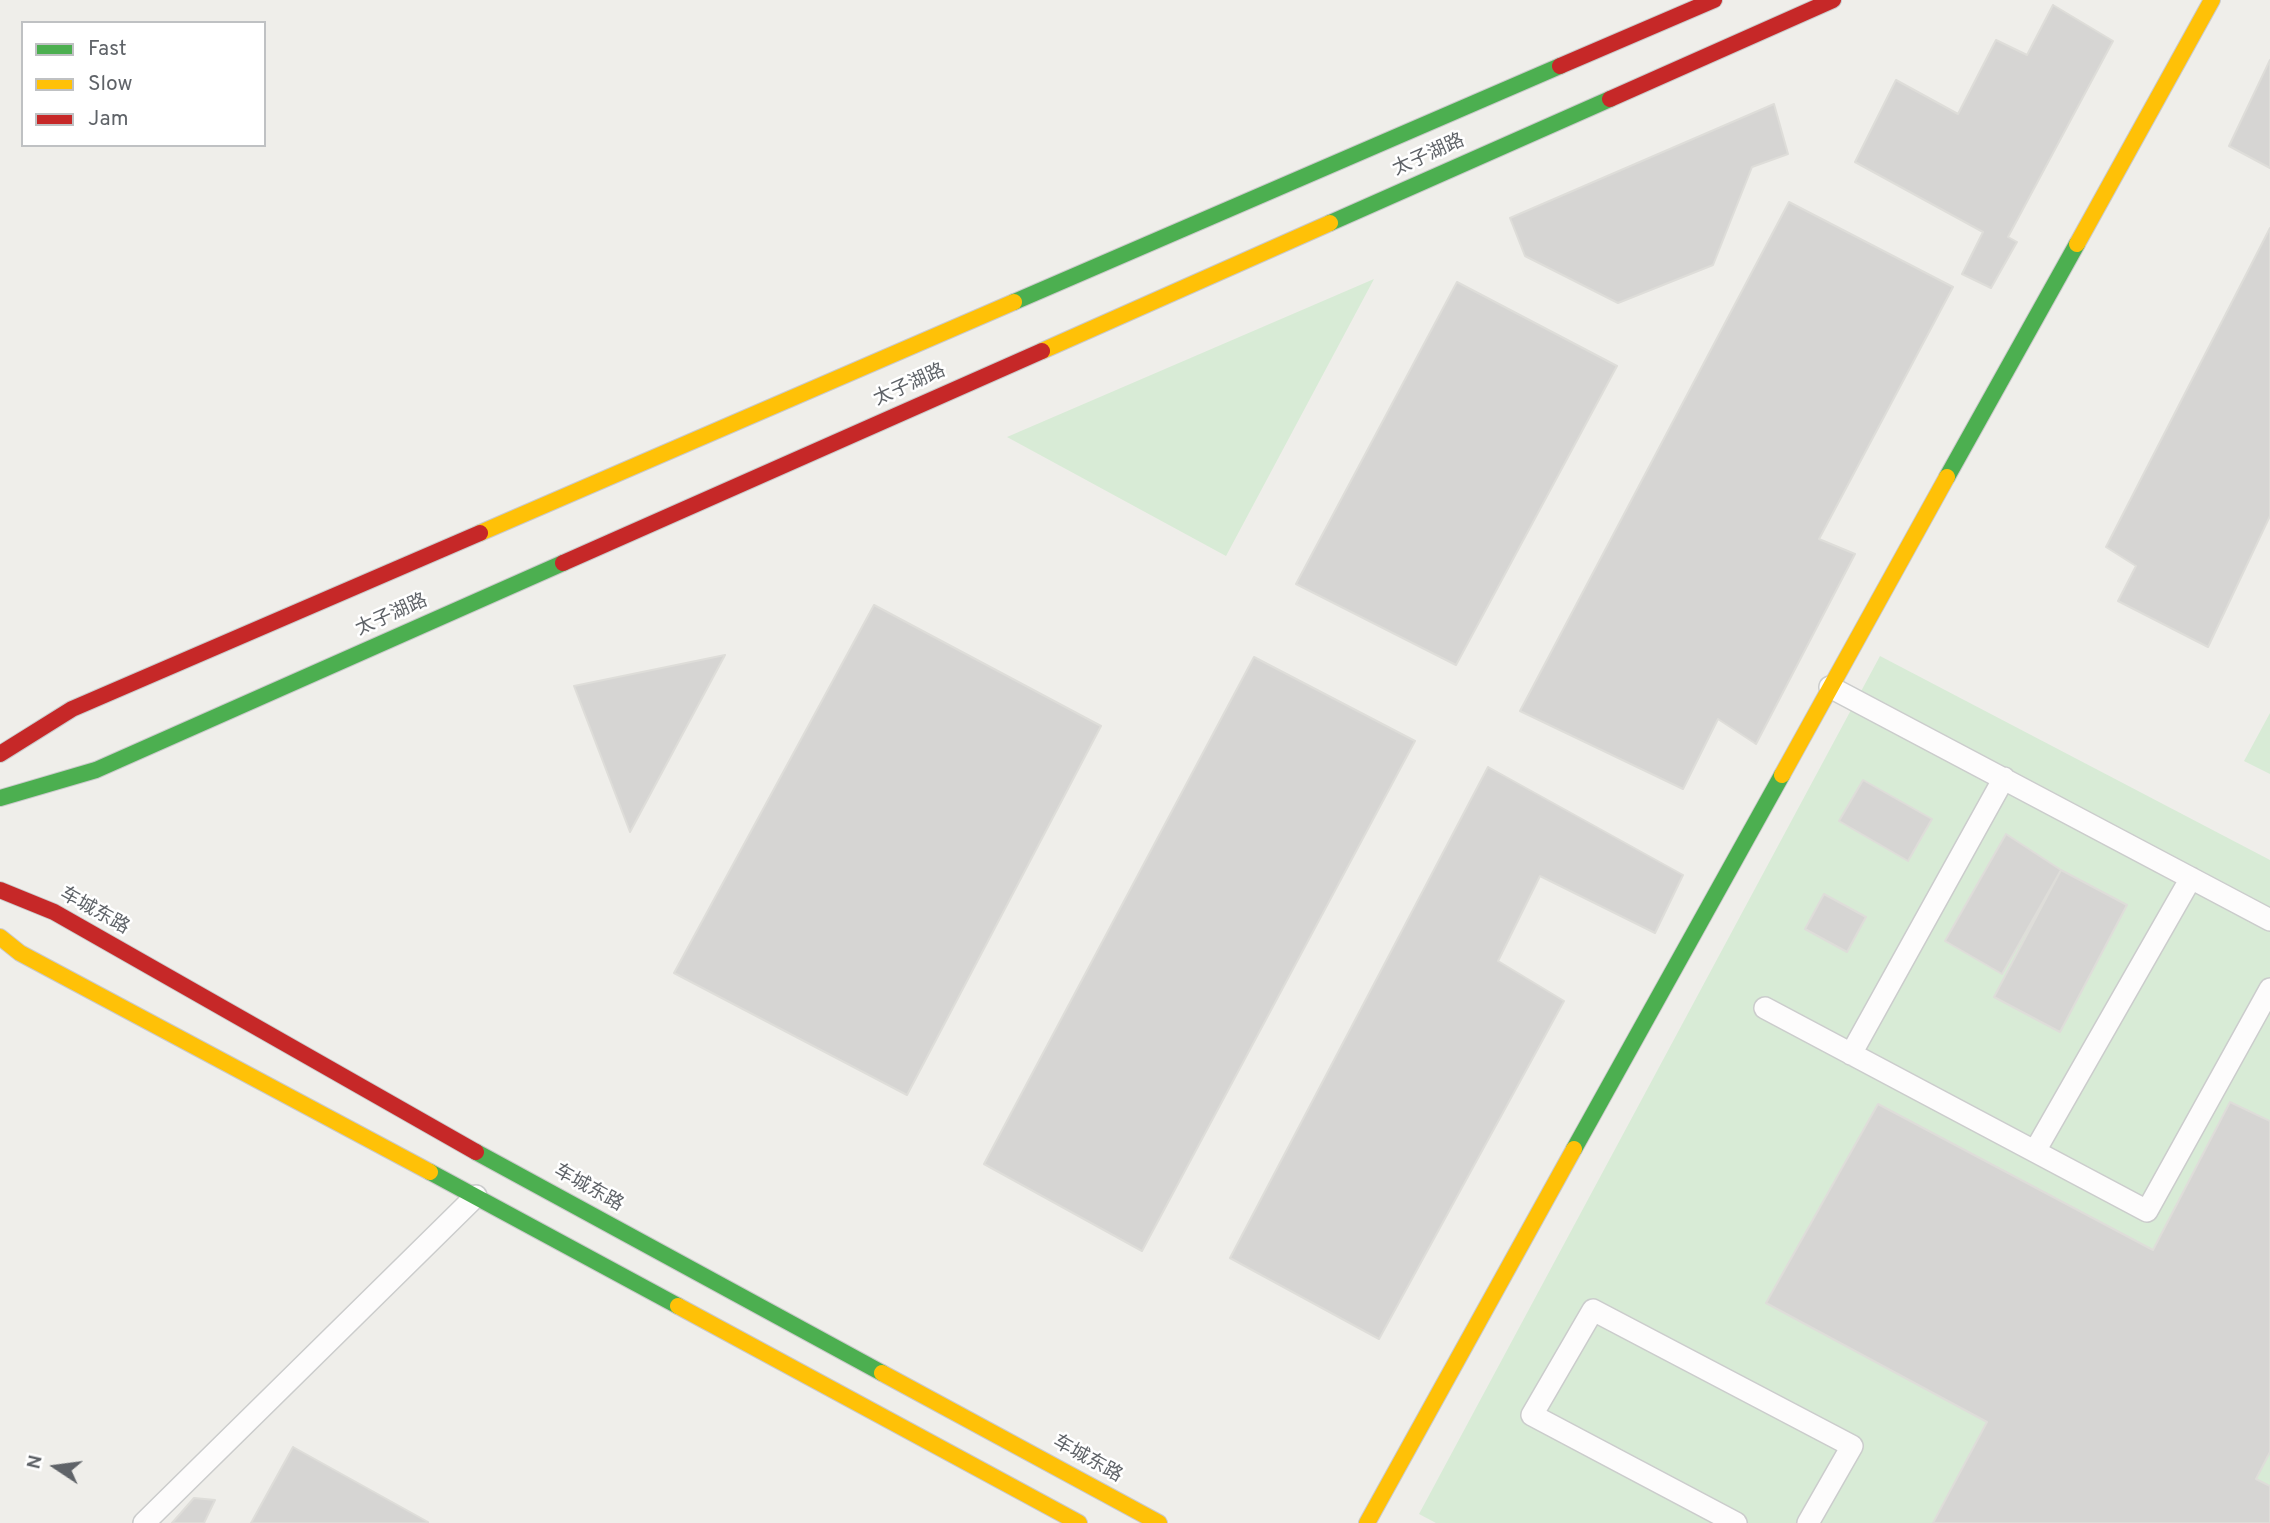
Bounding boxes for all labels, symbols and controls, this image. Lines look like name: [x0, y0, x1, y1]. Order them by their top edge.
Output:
legend: [21, 21, 266, 147]
text: Fast: [88, 36, 127, 63]
text: Slow: [88, 71, 133, 98]
text: Jam: [88, 106, 129, 133]
street label: 太子湖路: [1390, 130, 1468, 182]
street label: 太子湖路: [871, 360, 949, 412]
street label: 太子湖路: [353, 590, 431, 642]
street label: 车城东路: [55, 884, 133, 940]
street label: 车城东路: [549, 1161, 627, 1217]
north arrow: [21, 1432, 91, 1502]
street label: 车城东路: [1048, 1432, 1126, 1488]
text: N: [22, 1453, 49, 1472]

